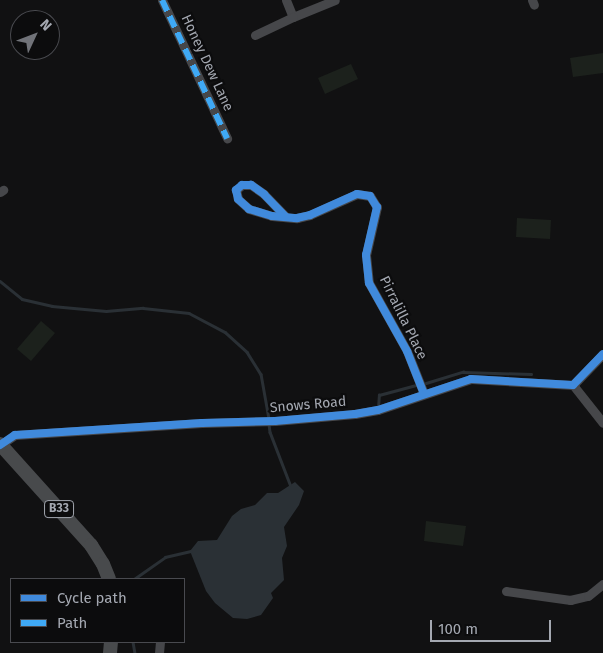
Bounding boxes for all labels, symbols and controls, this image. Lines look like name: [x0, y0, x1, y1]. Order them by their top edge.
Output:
north arrow: [10, 10, 60, 60]
street label: Honey Dew Lane: [177, 12, 237, 114]
text: N: [36, 16, 55, 34]
street label: Pirralilla Place: [375, 273, 431, 363]
street label: Snows Road: [269, 393, 347, 417]
road number: B33: [44, 499, 74, 518]
legend: [10, 578, 185, 643]
text: Cycle path: [57, 589, 127, 607]
scale bar: [433, 610, 554, 642]
text: Path: [57, 614, 87, 632]
text: 100 m: [438, 620, 478, 638]

